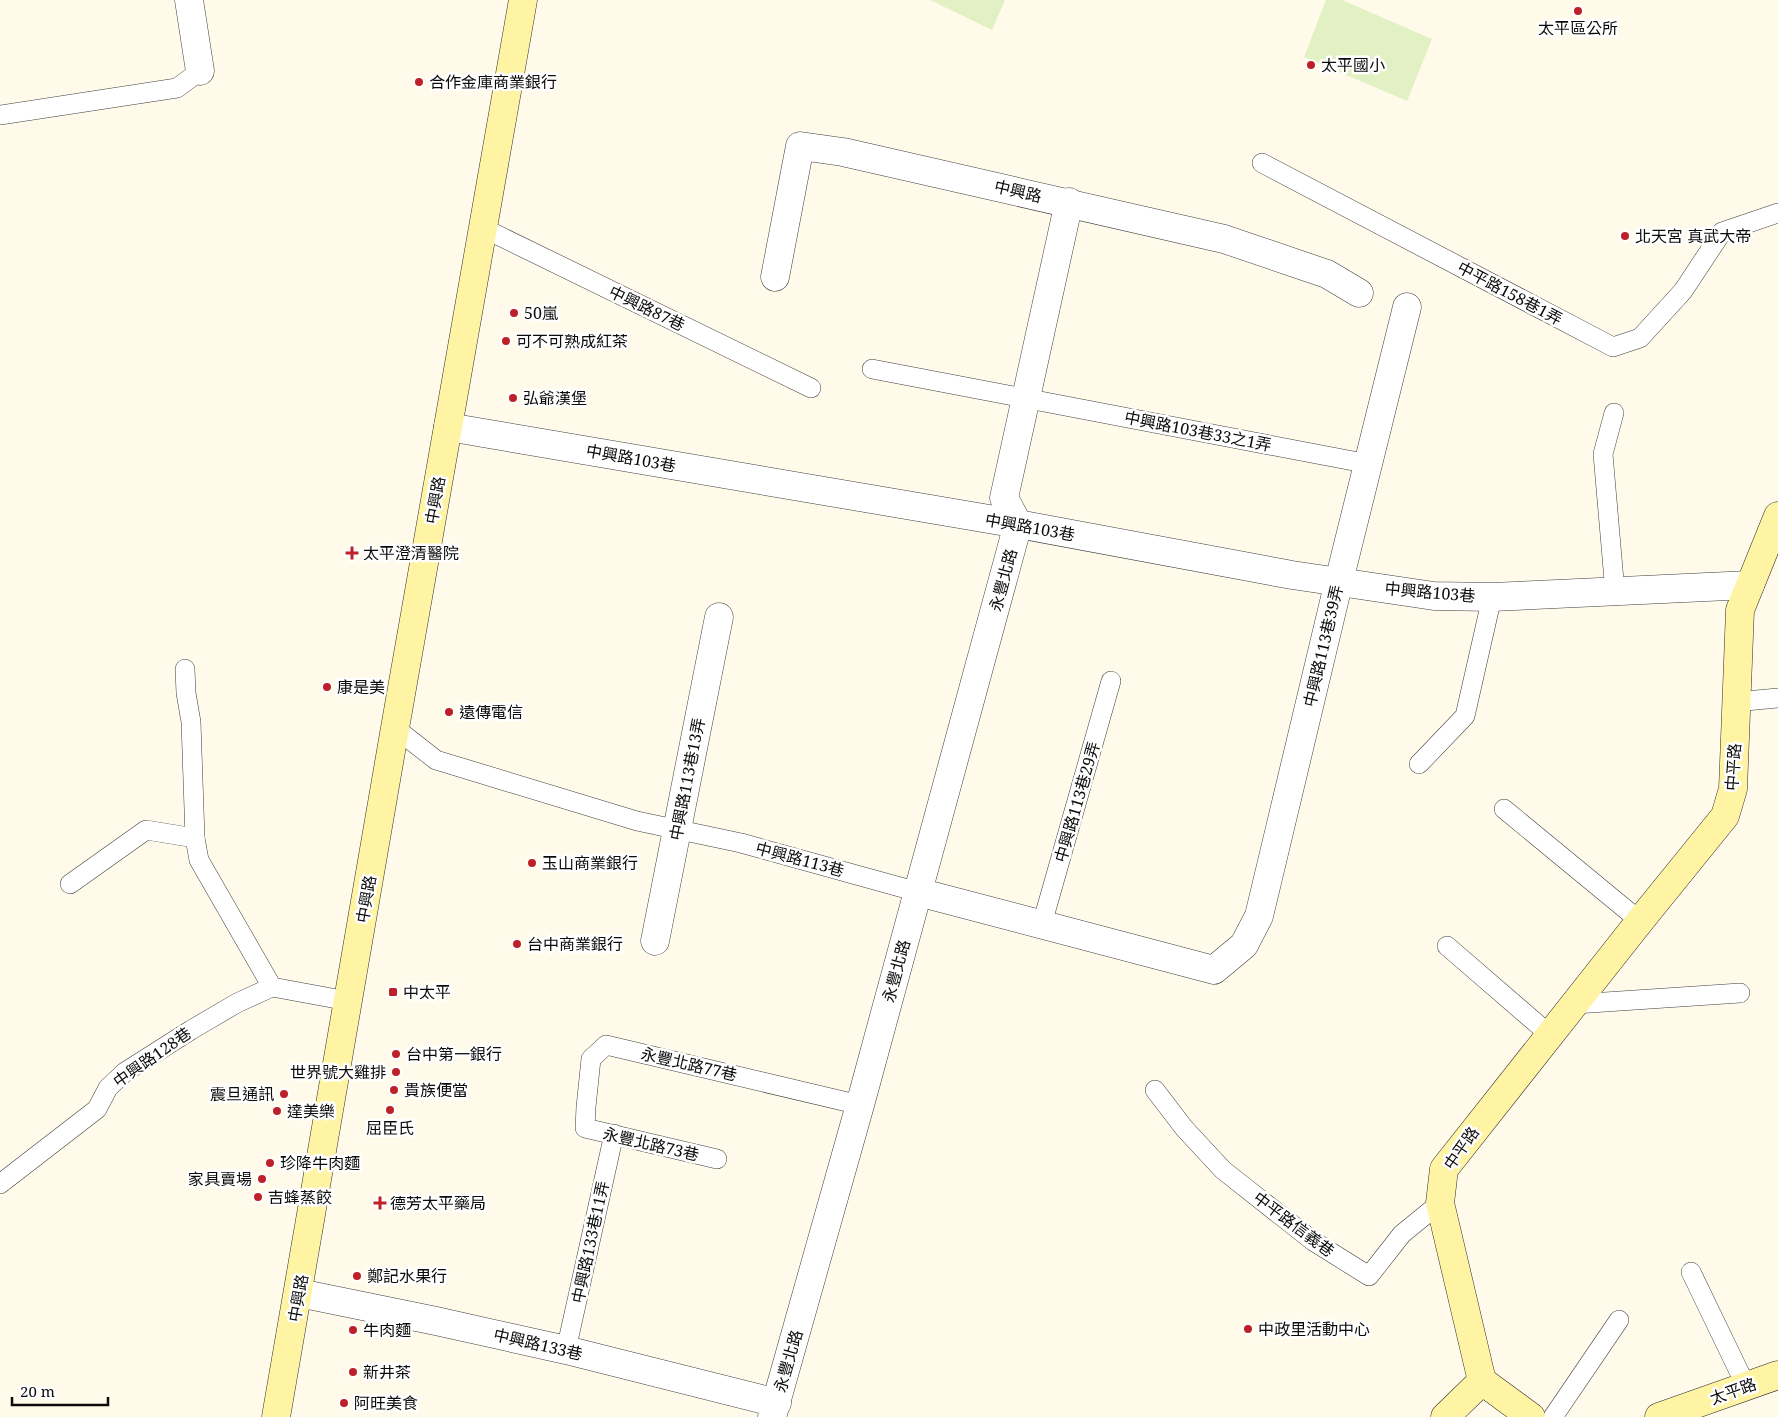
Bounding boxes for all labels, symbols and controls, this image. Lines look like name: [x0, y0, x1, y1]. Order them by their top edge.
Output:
marker: 太平區公所: [1572, 5, 1584, 17]
place label: 太平區公所: [1538, 17, 1618, 39]
place label: 太平國小: [1321, 54, 1385, 76]
marker: 太平國小: [1305, 59, 1317, 71]
place label: 合作金庫商業銀行: [429, 71, 557, 93]
marker: 合作金庫商業銀行: [413, 76, 425, 88]
street label: 中興路: [992, 175, 1044, 207]
place label: 北天宮 真武大帝: [1635, 225, 1751, 247]
marker: 北天宮 真武大帝: [1619, 230, 1631, 242]
street label: 中平路158巷1弄: [1454, 256, 1566, 330]
street label: 中興路87巷: [605, 280, 689, 336]
place label: 50嵐: [524, 302, 558, 324]
marker: 50嵐: [508, 307, 520, 319]
place label: 可不可熟成紅茶: [516, 330, 628, 352]
marker: 可不可熟成紅茶: [500, 335, 512, 347]
place label: 弘爺漢堡: [523, 387, 587, 409]
marker: 弘爺漢堡: [507, 392, 519, 404]
street label: 中興路103巷33之1弄: [1122, 406, 1274, 456]
street label: 中興路103巷: [584, 439, 678, 477]
street label: 中興路: [420, 474, 450, 526]
street label: 中興路103巷: [983, 508, 1077, 546]
place label: 太平澄清醫院: [363, 542, 459, 564]
marker: 太平澄清醫院: [345, 546, 359, 560]
street label: 永豐北路: [984, 546, 1022, 614]
street label: 中興路103巷: [1384, 577, 1476, 607]
street label: 中興路113巷39弄: [1298, 583, 1348, 709]
place label: 康是美: [337, 676, 385, 698]
marker: 康是美: [321, 681, 333, 693]
place label: 遠傳電信: [459, 701, 523, 723]
marker: 遠傳電信: [443, 706, 455, 718]
street label: 中興路113巷13弄: [664, 716, 710, 842]
street label: 中興路113巷29弄: [1049, 739, 1105, 865]
street label: 中平路: [1720, 742, 1746, 792]
street label: 中興路113巷: [753, 837, 847, 881]
place label: 玉山商業銀行: [542, 852, 638, 874]
marker: 玉山商業銀行: [526, 857, 538, 869]
street label: 中興路: [351, 873, 381, 925]
place label: 台中商業銀行: [527, 933, 623, 955]
street label: 永豐北路: [877, 937, 915, 1005]
marker: 台中商業銀行: [511, 938, 523, 950]
place label: 中太平: [403, 981, 451, 1003]
marker: 中太平: [387, 986, 399, 998]
street label: 中興路128巷: [108, 1022, 196, 1092]
street label: 永豐北路77巷: [639, 1042, 739, 1086]
place label: 台中第一銀行: [406, 1043, 502, 1065]
marker: 台中第一銀行: [390, 1048, 402, 1060]
place label: 世界號大雞排: [290, 1061, 386, 1083]
marker: 世界號大雞排: [390, 1066, 402, 1078]
place label: 貴族便當: [404, 1079, 468, 1101]
place label: 震旦通訊: [210, 1083, 274, 1105]
marker: 貴族便當: [388, 1084, 400, 1096]
marker: 震旦通訊: [278, 1088, 290, 1100]
place label: 達美樂: [287, 1100, 335, 1122]
marker: 屈臣氏: [384, 1104, 396, 1116]
marker: 達美樂: [271, 1105, 283, 1117]
place label: 屈臣氏: [366, 1117, 414, 1139]
street label: 永豐北路73巷: [601, 1122, 701, 1166]
street label: 中平路: [1438, 1122, 1484, 1174]
place label: 珍降牛肉麵: [280, 1152, 360, 1174]
marker: 珍降牛肉麵: [264, 1157, 276, 1169]
place label: 家具賣場: [188, 1168, 252, 1190]
marker: 家具賣場: [256, 1173, 268, 1185]
street label: 中興路133巷11弄: [566, 1179, 614, 1305]
place label: 吉蜂蒸餃: [268, 1186, 332, 1208]
street label: 中平路信義巷: [1249, 1186, 1339, 1262]
marker: 吉蜂蒸餃: [252, 1191, 264, 1203]
place label: 德芳太平藥局: [390, 1192, 486, 1214]
marker: 德芳太平藥局: [374, 1197, 386, 1209]
place label: 鄭記水果行: [367, 1265, 447, 1287]
marker: 鄭記水果行: [351, 1270, 363, 1282]
street label: 中興路: [283, 1272, 313, 1324]
place label: 中政里活動中心: [1258, 1318, 1370, 1340]
place label: 牛肉麵: [363, 1319, 411, 1341]
street label: 中興路133巷: [491, 1323, 585, 1365]
marker: 中政里活動中心: [1242, 1323, 1254, 1335]
marker: 牛肉麵: [347, 1324, 359, 1336]
street label: 永豐北路: [769, 1327, 807, 1395]
place label: 新井茶: [363, 1361, 411, 1383]
marker: 新井茶: [347, 1366, 359, 1378]
street label: 太平路: [1707, 1372, 1759, 1410]
scale bar: [12, 1374, 109, 1406]
text: 20 m: [20, 1381, 55, 1401]
place label: 阿旺美食: [354, 1392, 418, 1414]
marker: 阿旺美食: [338, 1397, 350, 1409]

